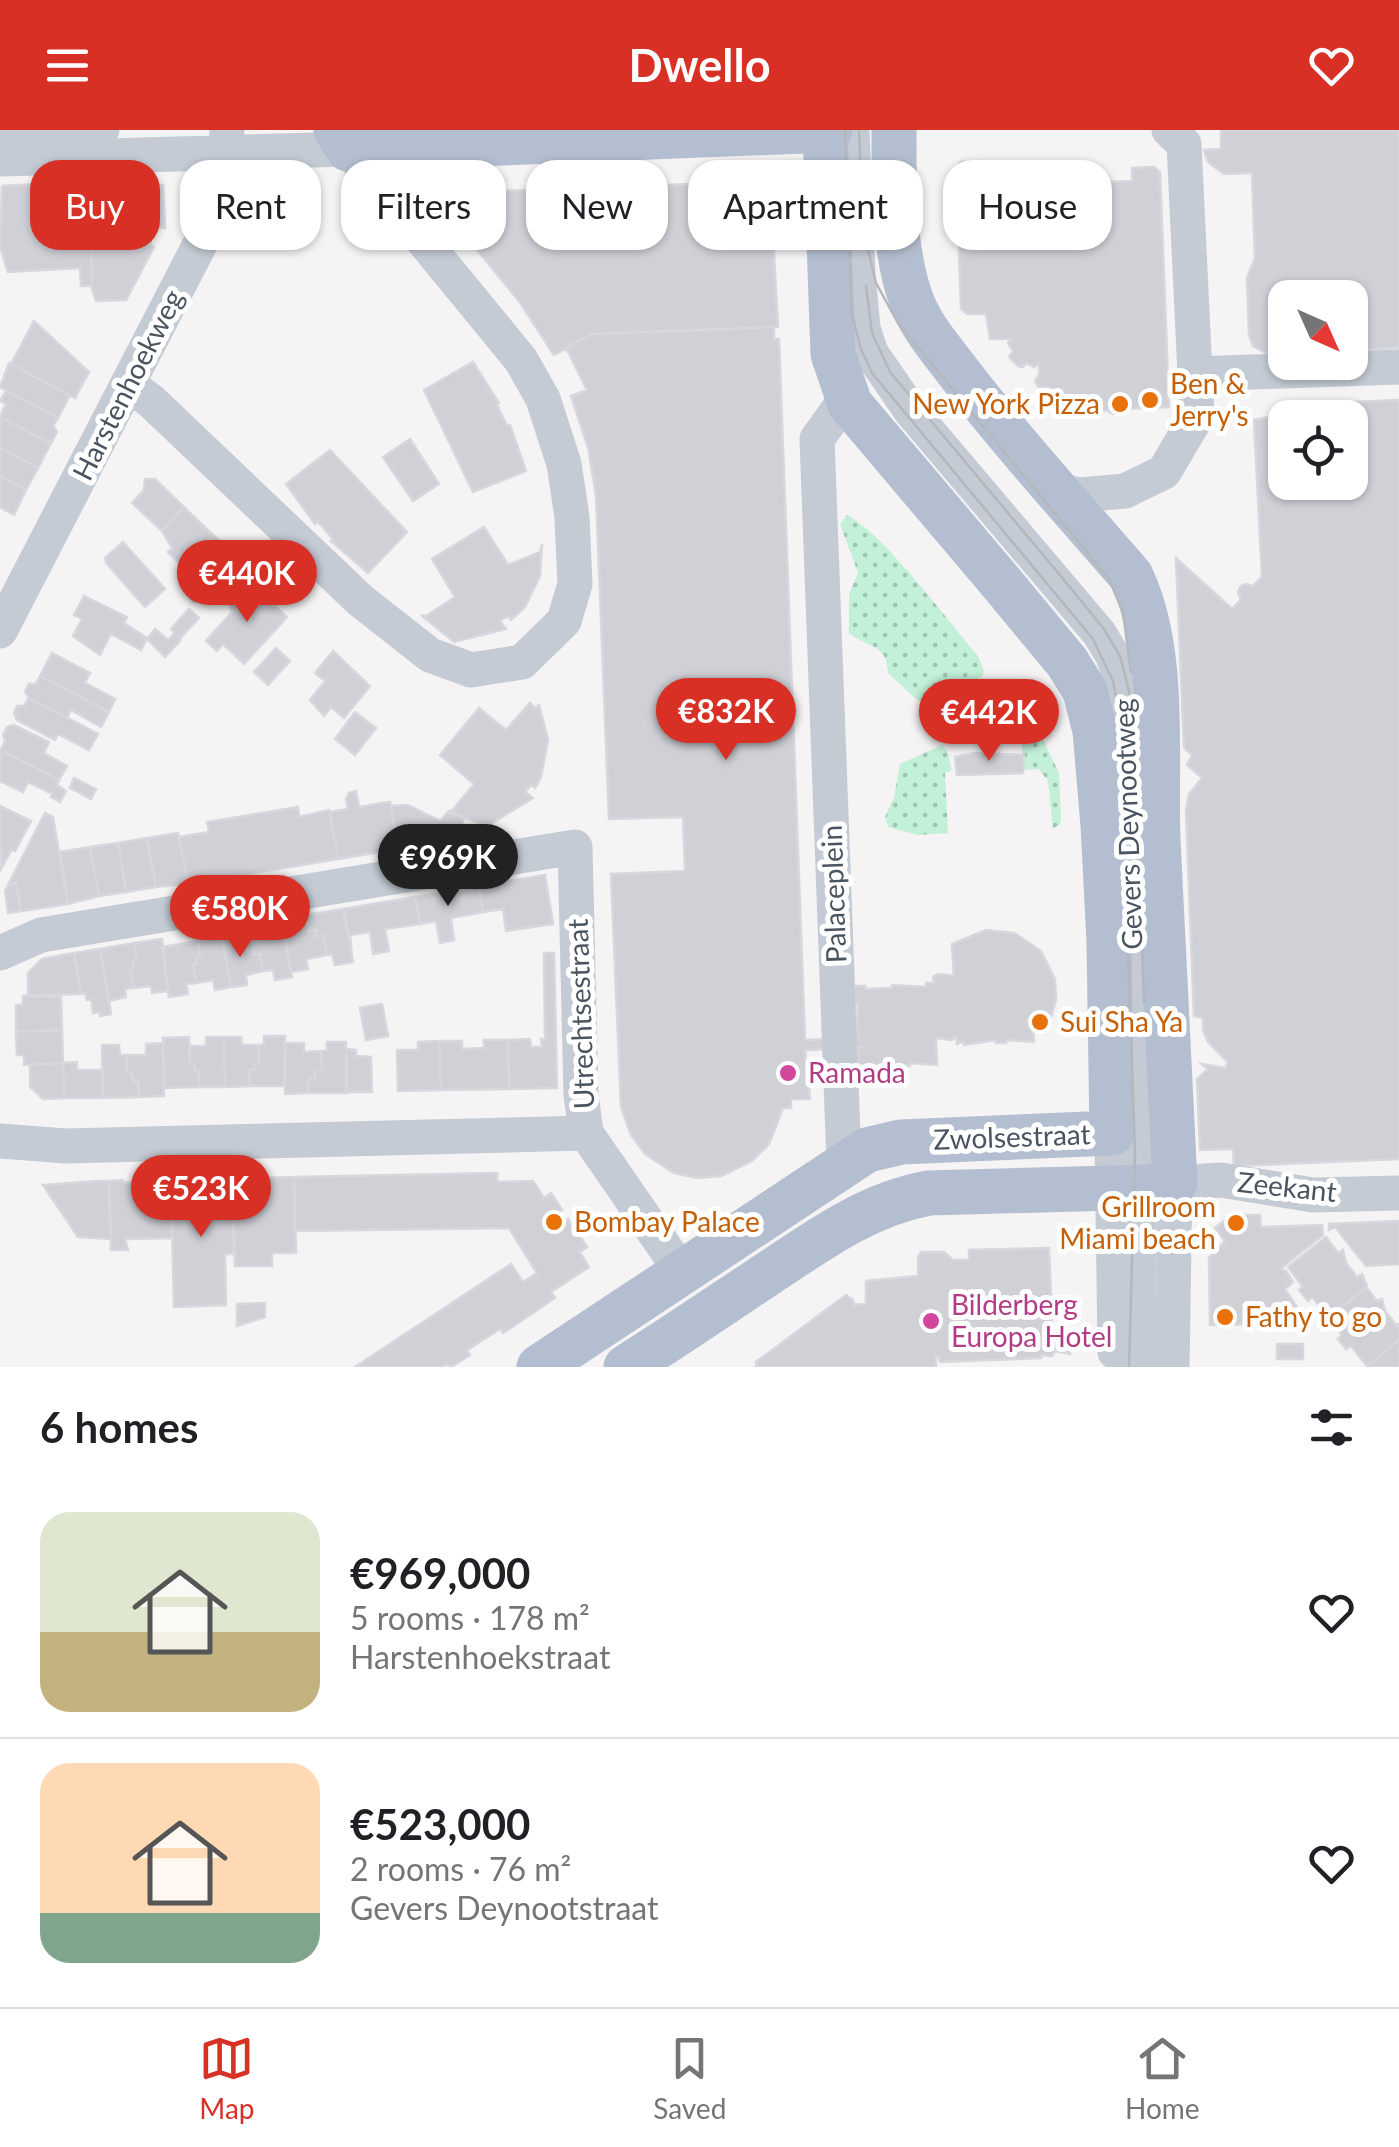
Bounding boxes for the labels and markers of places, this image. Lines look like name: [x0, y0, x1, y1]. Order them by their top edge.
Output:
place label: Ben & Jerry's: [1170, 366, 1249, 432]
place label: New York Pizza: [912, 386, 1100, 420]
marker: Ben & Jerry's: [1139, 389, 1161, 411]
marker: New York Pizza: [1109, 393, 1131, 415]
pin: €440K: [177, 540, 317, 625]
pin: €832K: [656, 678, 796, 763]
pin: €442K: [919, 679, 1059, 764]
pin: €969K: [378, 824, 518, 909]
pin: €580K: [170, 875, 310, 960]
place label: Sui Sha Ya: [1060, 1004, 1183, 1038]
marker: Sui Sha Ya: [1029, 1011, 1051, 1033]
place label: Ramada: [808, 1055, 906, 1089]
marker: Ramada: [777, 1062, 799, 1084]
pin: €523K: [131, 1155, 271, 1240]
place label: Grillroom Miami beach: [1059, 1189, 1216, 1255]
place label: Bombay Palace: [574, 1204, 760, 1238]
marker: Bombay Palace: [543, 1211, 565, 1233]
marker: Grillroom Miami beach: [1225, 1212, 1247, 1234]
place label: Bilderberg Europa Hotel: [951, 1287, 1112, 1353]
place label: Fathy to go: [1245, 1299, 1382, 1333]
marker: Fathy to go: [1214, 1306, 1236, 1328]
marker: Bilderberg Europa Hotel: [920, 1310, 942, 1332]

